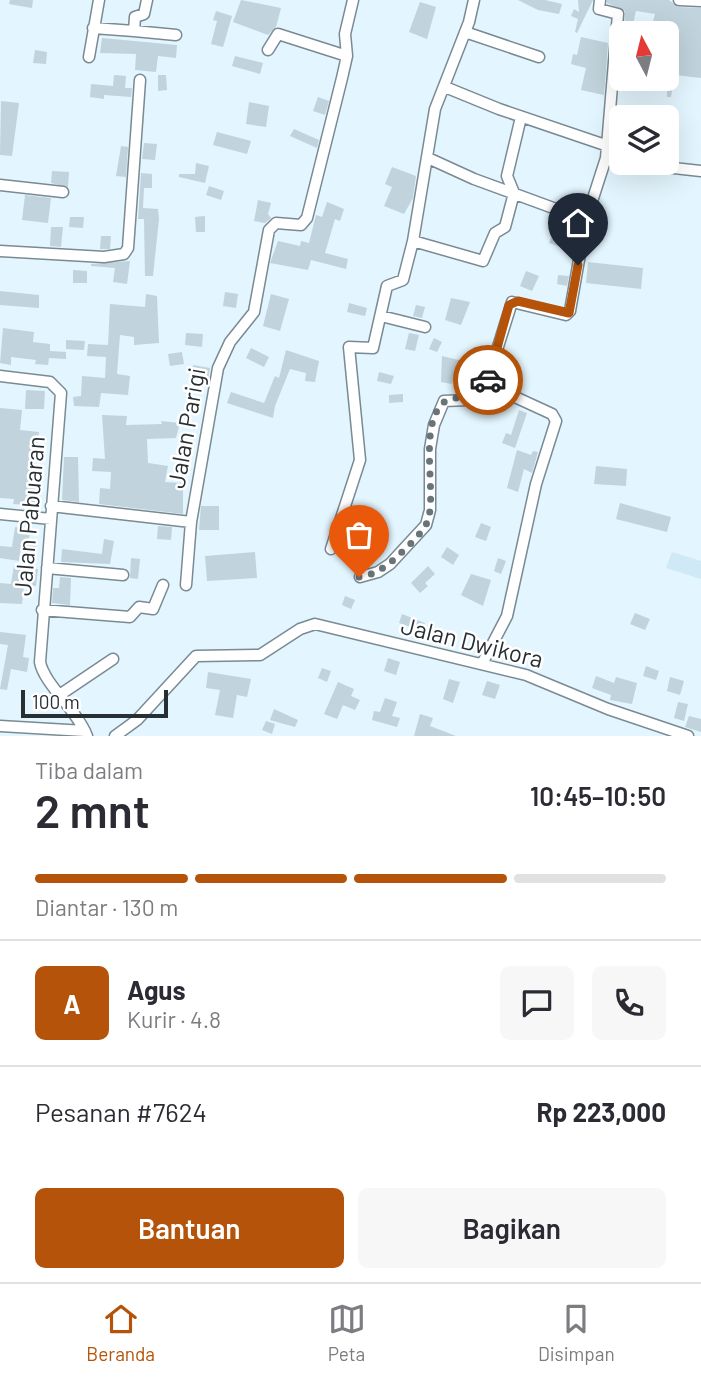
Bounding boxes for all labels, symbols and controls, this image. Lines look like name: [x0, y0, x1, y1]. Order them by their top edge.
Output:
north arrow: [609, 21, 679, 91]
map controls: [609, 21, 679, 175]
button: layers: [609, 105, 679, 175]
pin: [548, 193, 608, 265]
icon: home: [559, 204, 597, 242]
courier: [453, 345, 523, 415]
icon: car: [469, 361, 507, 399]
street label: Jalan Parigi: [161, 365, 210, 490]
street label: Jalan Pabuaran: [7, 435, 50, 597]
pin: [329, 505, 389, 577]
icon: bag: [340, 516, 378, 554]
street label: Jalan Dwikora: [398, 610, 546, 673]
scale bar: [21, 687, 168, 719]
text: 100 m: [32, 690, 80, 713]
text: Tiba dalam: [35, 756, 143, 784]
text: 10:45–10:50: [530, 780, 666, 811]
text: 2 mnt: [35, 782, 150, 837]
text: Diantar · 130 m: [35, 893, 178, 921]
button: chat: [500, 966, 574, 1040]
button: phone: [592, 966, 666, 1040]
text: Agus: [127, 974, 186, 1005]
text: A: [63, 988, 81, 1019]
text: Kurir · 4.8: [127, 1005, 221, 1033]
text: Pesanan #7624: [35, 1096, 207, 1127]
text: Rp 223,000: [537, 1096, 666, 1127]
button: Bantuan: [35, 1188, 344, 1268]
button: Bagikan: [358, 1188, 666, 1268]
tab: Beranda: [86, 1300, 155, 1365]
tab: Peta: [328, 1300, 366, 1365]
tab: Disimpan: [538, 1300, 615, 1365]

